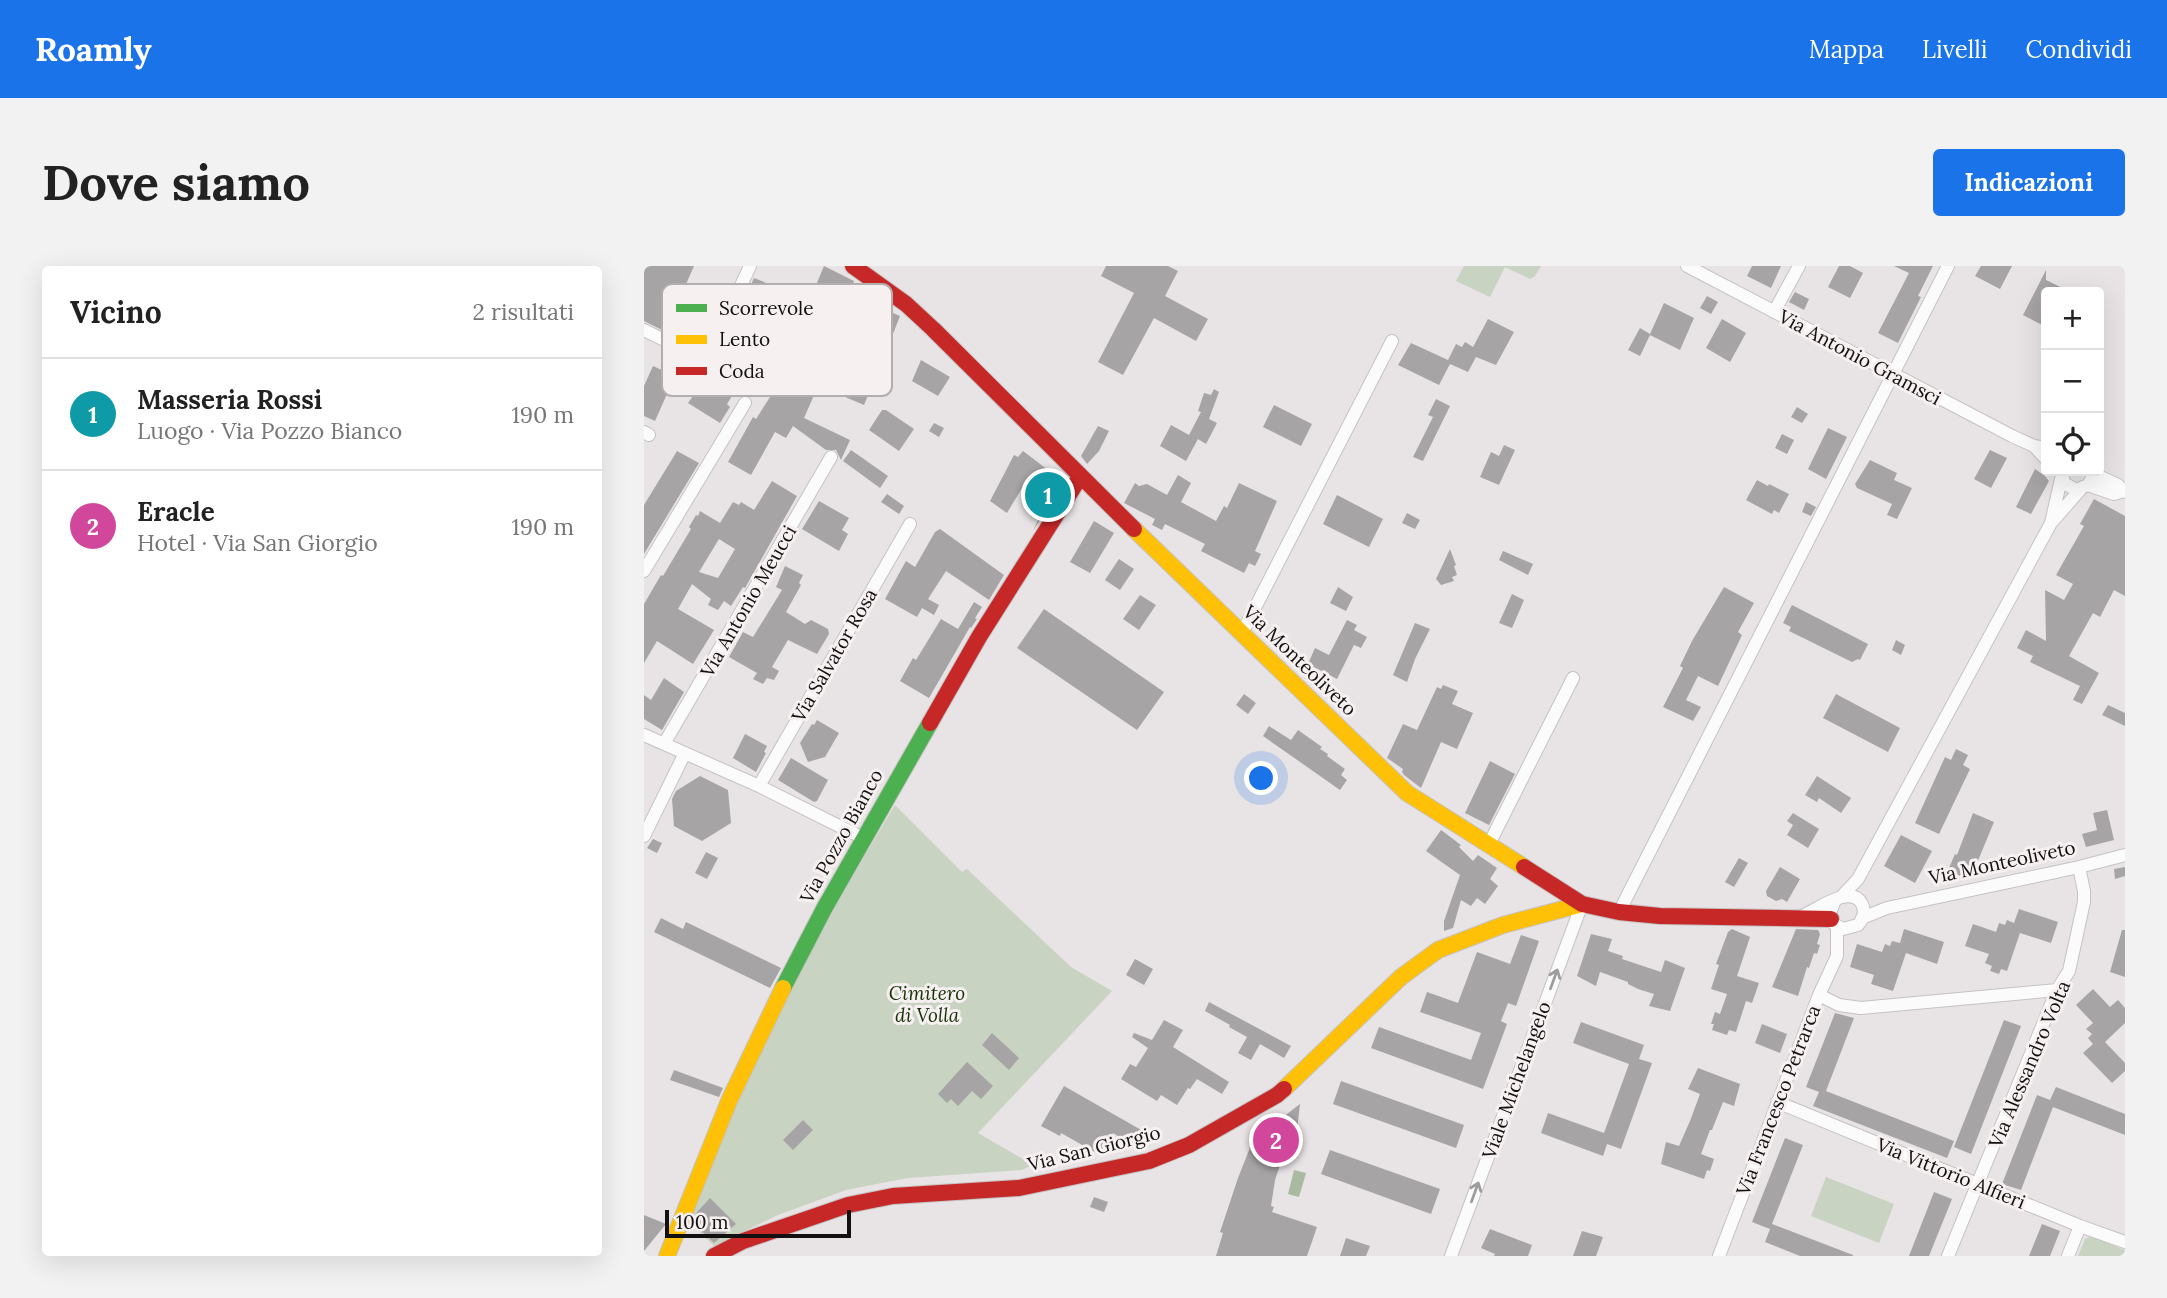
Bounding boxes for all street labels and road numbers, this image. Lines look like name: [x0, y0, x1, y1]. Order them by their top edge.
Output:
street label: Via Antonio Gramsci: [1774, 304, 1945, 410]
street label: Via Antonio Meucci: [694, 521, 801, 682]
street label: Via Salvator Rosa: [786, 584, 882, 727]
street label: Via Monteoliveto: [1237, 599, 1362, 721]
street label: Via Pozzo Bianco: [794, 765, 888, 908]
street label: Via Monteoliveto: [1925, 835, 2078, 889]
street label: Via Alessandro Volta: [1983, 977, 2075, 1152]
street label: Viale Michelangelo: [1476, 998, 1556, 1163]
street label: Via Francesco Petrarca: [1730, 1001, 1825, 1199]
street label: Via San Giorgio: [1024, 1120, 1163, 1176]
street label: Via Vittorio Alfieri: [1872, 1132, 2029, 1214]

